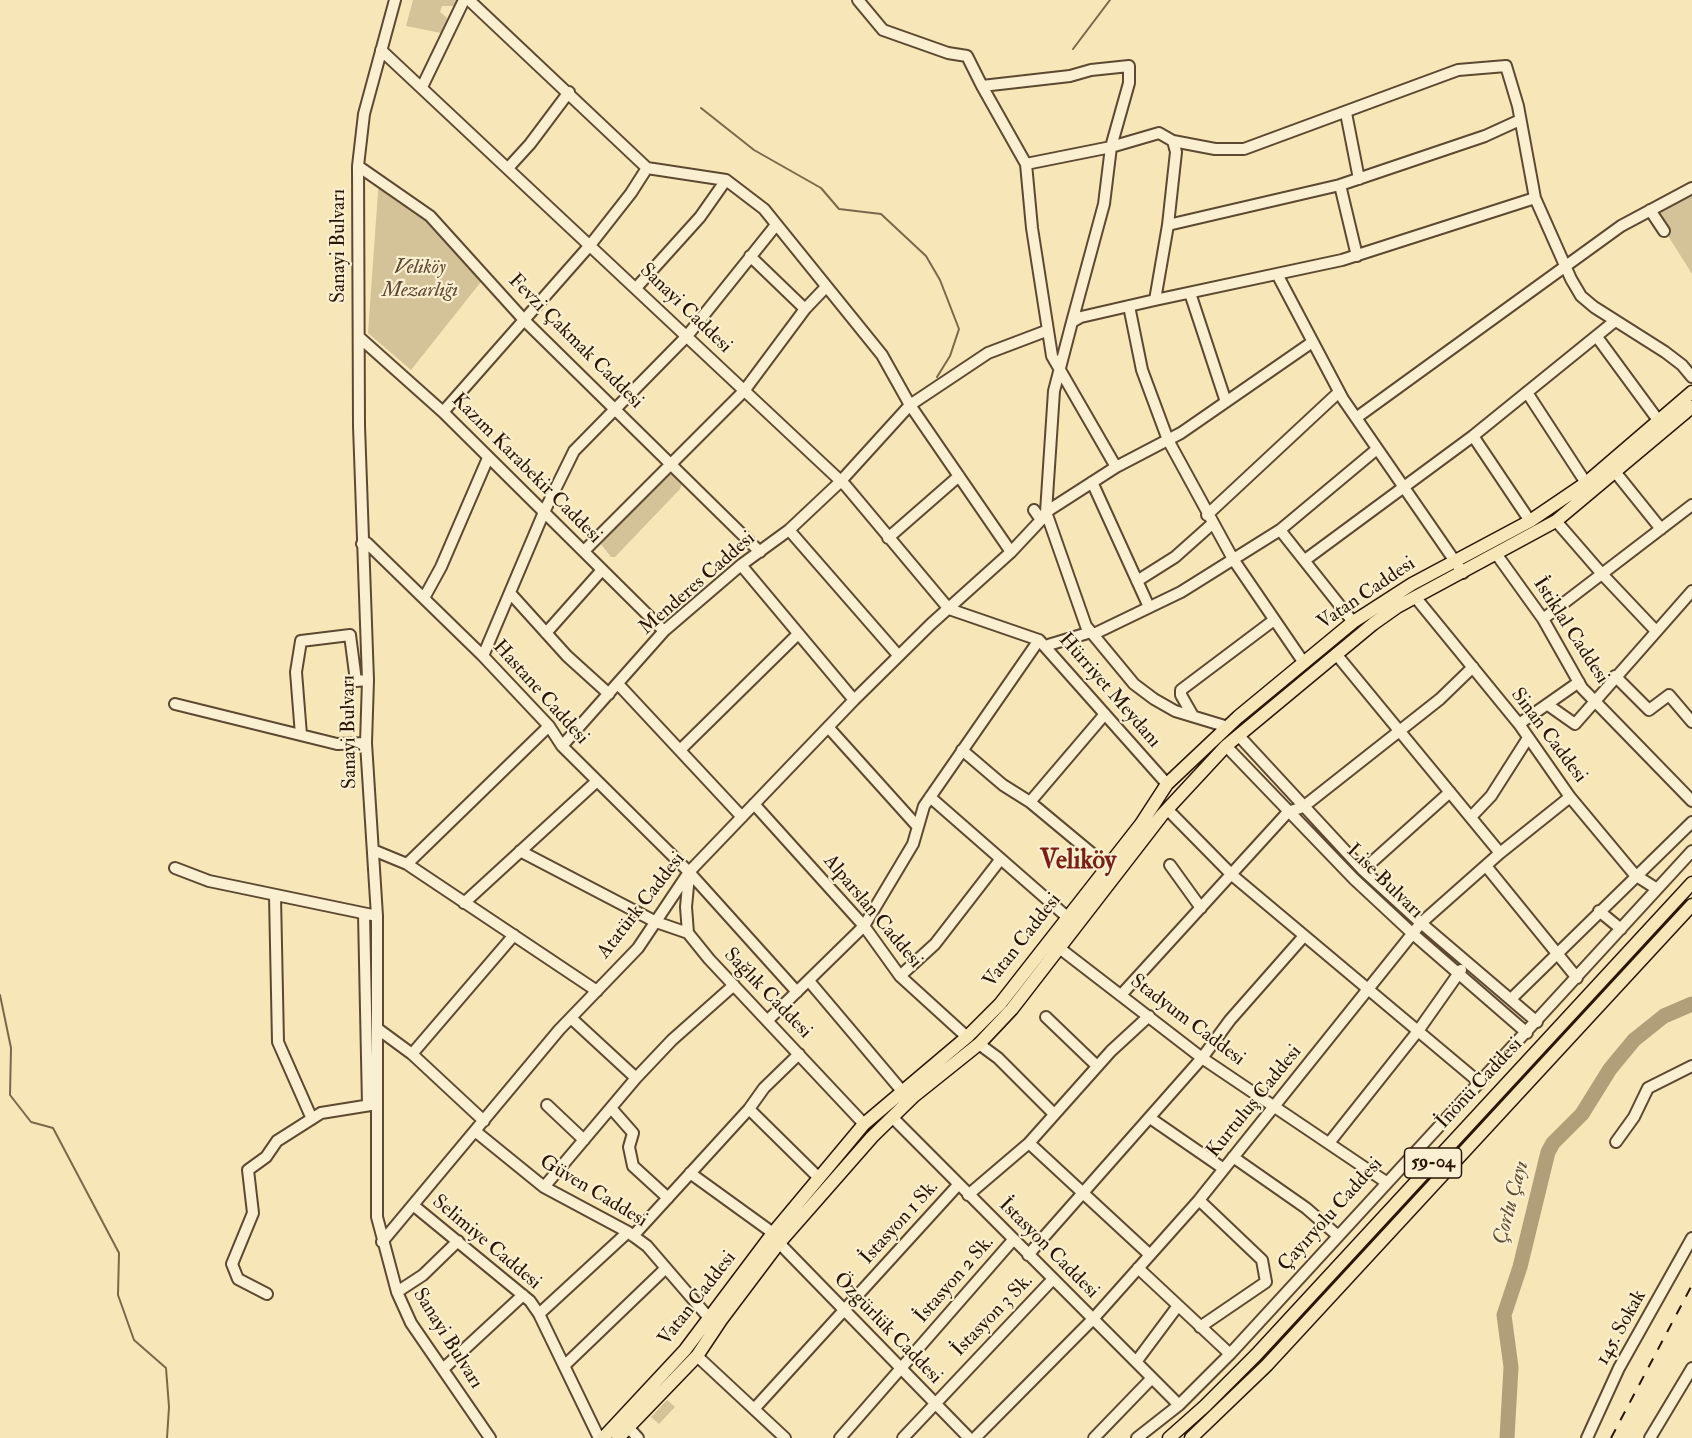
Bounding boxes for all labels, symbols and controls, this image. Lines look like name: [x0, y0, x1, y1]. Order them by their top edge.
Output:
street label: Sanayi Bulvarı: [328, 189, 352, 303]
park label: Veliköy Mezarlığı: [382, 257, 458, 304]
street label: Sanayi Caddesi: [634, 259, 736, 359]
street label: Fevzi Çakmak Caddesi: [502, 269, 648, 415]
street label: Kazım Karabekir Caddesi: [446, 389, 606, 549]
street label: Menderes Caddesi: [635, 527, 761, 641]
street label: Vatan Caddesi: [1313, 552, 1421, 636]
street label: İstiklal Caddesi: [1527, 573, 1613, 689]
street label: Hürriyet Meydanı: [1053, 629, 1165, 753]
street label: Hastane Caddesi: [487, 636, 593, 750]
street label: Sanayi Bulvarı: [337, 675, 363, 789]
street label: Sinan Caddesi: [1505, 684, 1591, 788]
street label: Lise Bulvarı: [1341, 840, 1427, 924]
district label: Veliköy: [1040, 846, 1116, 878]
street label: Atatürk Caddesi: [593, 848, 691, 964]
street label: Alparslan Caddesi: [817, 850, 927, 974]
street label: Vatan Caddesi: [979, 889, 1067, 993]
street label: Sağlık Caddesi: [718, 944, 816, 1044]
street label: Stadyum Caddesi: [1125, 970, 1249, 1072]
street label: İnönü Caddesi: [1432, 1034, 1528, 1134]
street label: Kurtuluş Caddesi: [1202, 1041, 1308, 1163]
road number: 59-04: [1404, 1148, 1462, 1178]
street label: Güven Caddesi: [535, 1150, 651, 1234]
street label: Çayıryolu Caddesi: [1274, 1153, 1388, 1277]
water label: Çorlu Çayı: [1489, 1158, 1535, 1248]
street label: İstasyon 1 Sk.: [856, 1176, 944, 1270]
street label: Selimiye Caddesi: [427, 1190, 545, 1296]
street label: İstasyon Caddesi: [993, 1194, 1103, 1304]
street label: İstasyon 2 Sk.: [910, 1231, 1000, 1329]
street label: Vatan Caddesi: [654, 1247, 742, 1351]
street label: Özgürlük Caddesi: [828, 1268, 946, 1390]
street label: İstasyon 3 Sk.: [948, 1270, 1038, 1362]
street label: Sanayi Bulvarı: [407, 1284, 487, 1394]
street label: 145. Sokak: [1592, 1286, 1652, 1370]

